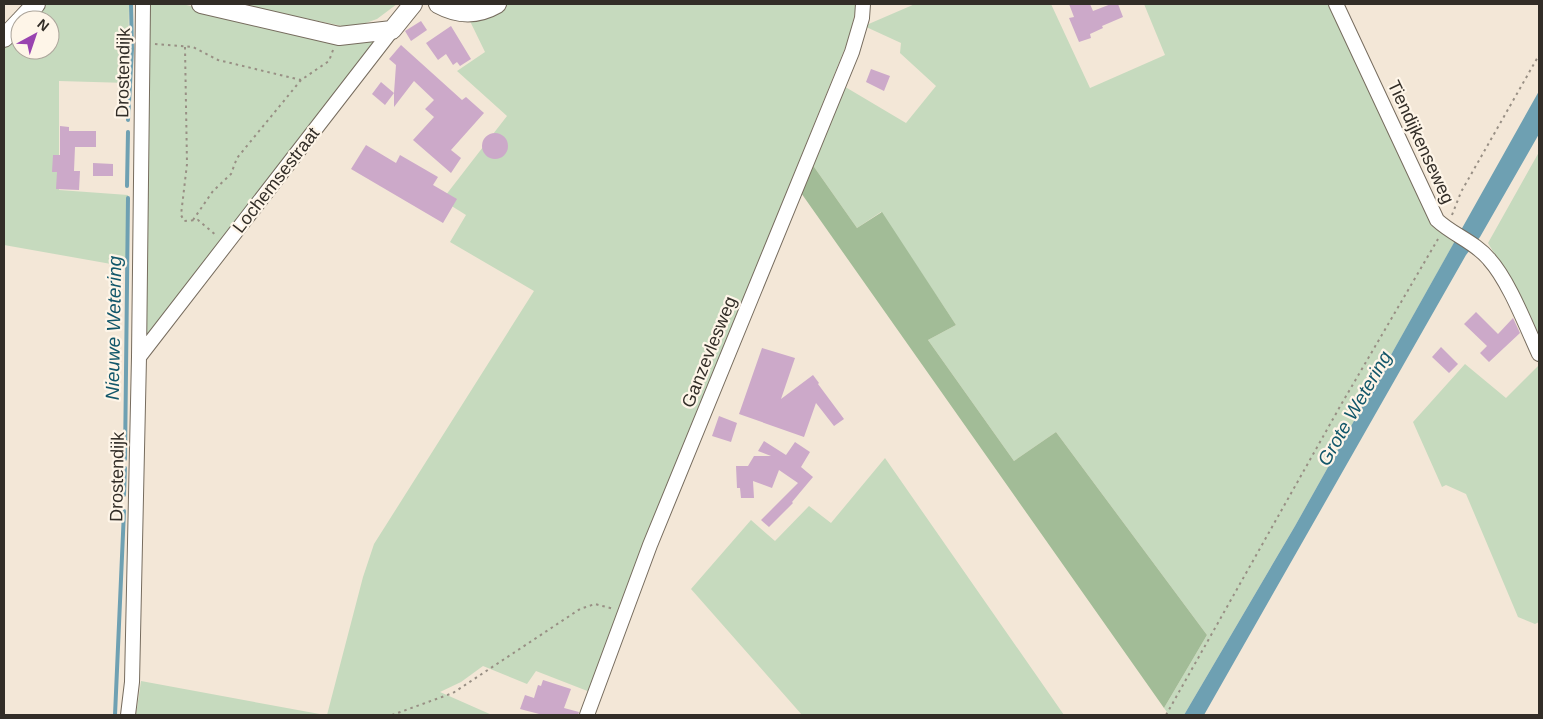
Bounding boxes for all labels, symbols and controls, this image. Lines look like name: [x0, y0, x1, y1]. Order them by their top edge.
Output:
north arrow: [10, 10, 60, 60]
text: N: [34, 16, 52, 34]
street label: Drostendijk: [112, 27, 134, 118]
street label: Tiendijkenseweg: [1384, 77, 1458, 207]
street label: Lochemsestraat: [229, 123, 323, 237]
water label: Nieuwe Wetering: [102, 255, 125, 400]
street label: Ganzevlesweg: [678, 294, 740, 410]
water label: Grote Wetering: [1313, 347, 1396, 469]
street label: Drostendijk: [106, 431, 128, 522]

